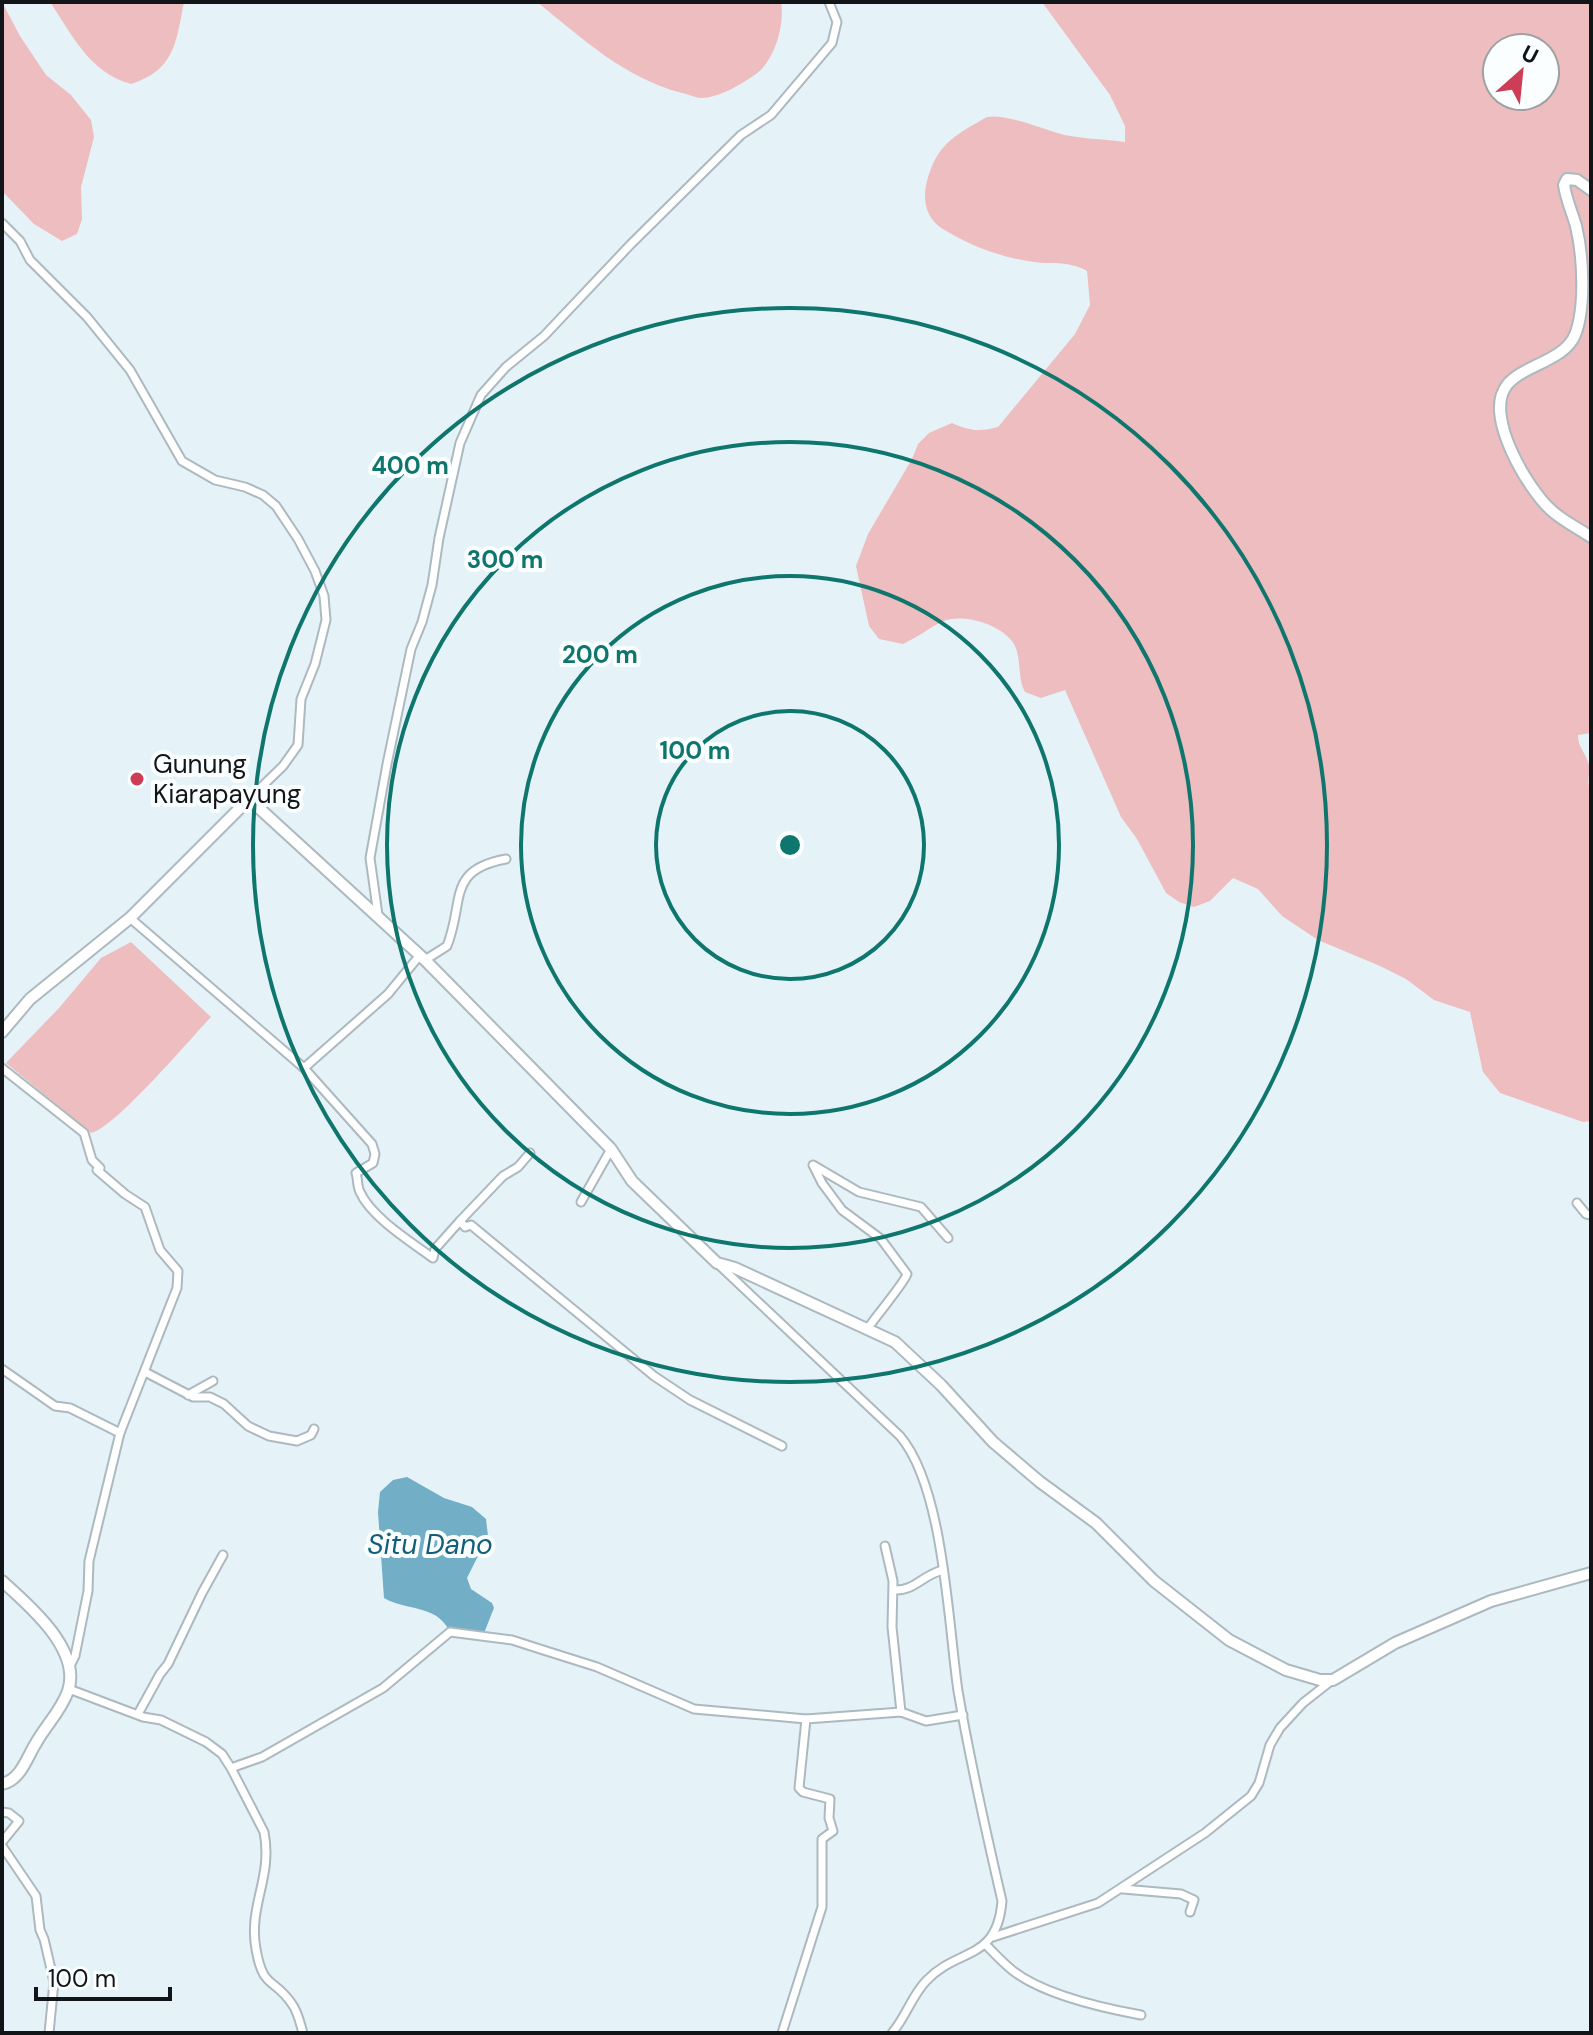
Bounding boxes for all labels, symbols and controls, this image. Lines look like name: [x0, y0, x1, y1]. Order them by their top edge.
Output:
north arrow: [1481, 32, 1561, 112]
text: U: [1517, 38, 1543, 71]
text: 400 m: [371, 450, 449, 481]
text: 300 m: [467, 544, 543, 575]
text: 200 m: [562, 639, 638, 670]
text: 100 m: [660, 735, 730, 766]
place label: Gunung Kiarapayung: [153, 747, 301, 811]
marker: Gunung Kiarapayung: [128, 770, 146, 788]
centre of rings: [776, 831, 804, 859]
water label: Situ Dano: [367, 1526, 493, 1563]
scale bar: [36, 1951, 170, 2001]
text: 100 m: [48, 1963, 116, 1994]

